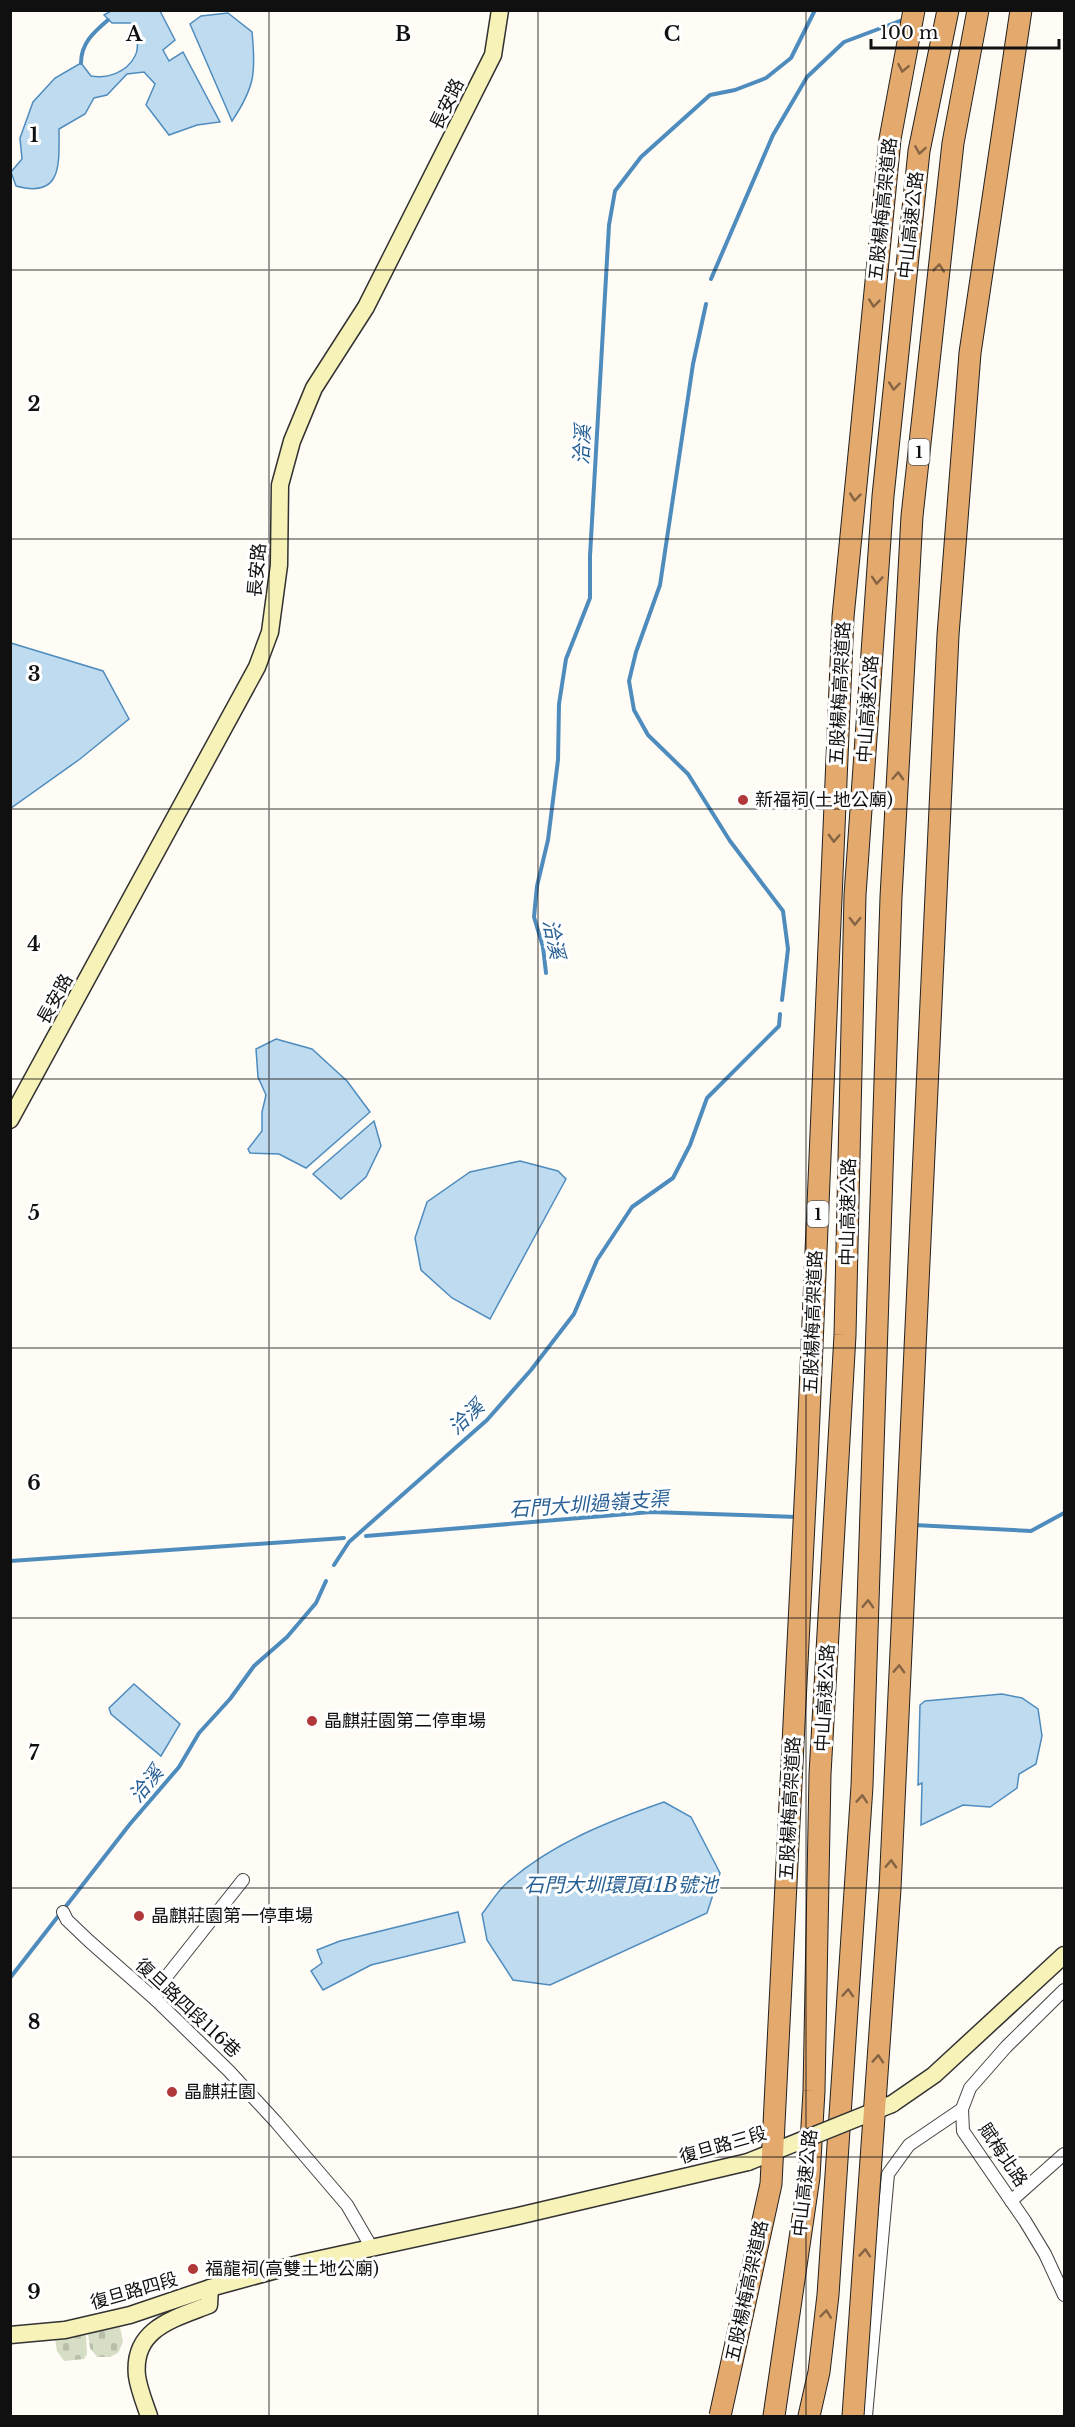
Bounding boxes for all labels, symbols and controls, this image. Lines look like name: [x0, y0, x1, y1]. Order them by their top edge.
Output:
scale bar: [871, 12, 1058, 50]
text: A: [125, 22, 143, 46]
text: B: [395, 22, 411, 46]
text: C: [664, 22, 680, 46]
text: 100 m: [880, 22, 938, 44]
one-way arrow: [897, 63, 910, 73]
street label: 長安路: [425, 75, 469, 133]
text: 1: [30, 123, 39, 147]
street label: 五股楊梅高架道路: [865, 136, 901, 282]
one-way arrow: [914, 145, 927, 155]
street label: 中山高速公路: [894, 170, 928, 280]
one-way arrow: [932, 263, 945, 272]
one-way arrow: [868, 298, 881, 308]
one-way arrow: [888, 381, 901, 390]
text: 2: [27, 392, 41, 416]
water label: 洽溪: [569, 421, 595, 466]
road number: 1: [908, 439, 930, 465]
one-way arrow: [849, 493, 862, 502]
street label: 長安路: [244, 542, 270, 598]
one-way arrow: [871, 575, 884, 584]
street label: 五股楊梅高架道路: [825, 621, 855, 765]
street label: 中山高速公路: [853, 654, 883, 764]
text: 3: [28, 662, 40, 686]
one-way arrow: [891, 771, 904, 780]
place label: 新福祠(土地公廟): [755, 789, 893, 811]
marker: 新福祠(土地公廟): [736, 793, 750, 807]
one-way arrow: [827, 834, 840, 843]
water label: 洽溪: [538, 917, 570, 964]
one-way arrow: [849, 917, 861, 926]
text: 4: [27, 932, 41, 956]
street label: 長安路: [32, 970, 78, 1028]
street label: 中山高速公路: [836, 1158, 860, 1266]
text: 5: [28, 1201, 40, 1225]
road number: 1: [808, 1201, 828, 1227]
street label: 五股楊梅高架道路: [799, 1250, 827, 1394]
water label: 洽溪: [443, 1393, 491, 1439]
text: 6: [27, 1471, 41, 1495]
water label: 石門大圳過嶺支渠: [508, 1486, 673, 1522]
one-way arrow: [861, 1599, 874, 1608]
street label: 中山高速公路: [811, 1643, 839, 1753]
one-way arrow: [893, 1665, 906, 1674]
place label: 晶麒莊園第二停車場: [324, 1710, 486, 1732]
marker: 晶麒莊園第二停車場: [305, 1714, 319, 1728]
street label: 五股楊梅高架道路: [775, 1736, 805, 1880]
text: 7: [29, 1741, 40, 1765]
water label: 洽溪: [124, 1759, 170, 1807]
one-way arrow: [855, 1794, 868, 1803]
one-way arrow: [884, 1860, 897, 1869]
water label: 石門大圳環頂11B號池: [524, 1873, 720, 1897]
place label: 晶麒莊園第一停車場: [151, 1905, 313, 1927]
marker: 晶麒莊園第一停車場: [132, 1909, 146, 1923]
street label: 復旦路四段116巷: [131, 1954, 245, 2062]
one-way arrow: [841, 1989, 854, 1998]
text: 8: [28, 2010, 40, 2034]
one-way arrow: [872, 2054, 885, 2063]
place label: 晶麒莊園: [184, 2081, 256, 2103]
marker: 晶麒莊園: [165, 2085, 179, 2099]
street label: 賦梅北路: [974, 2119, 1032, 2191]
street label: 復旦路三段: [677, 2122, 769, 2168]
street label: 中山高速公路: [788, 2128, 822, 2238]
street label: 五股楊梅高架道路: [721, 2218, 773, 2364]
one-way arrow: [858, 2249, 871, 2258]
place label: 福龍祠(高雙土地公廟): [205, 2258, 379, 2280]
marker: 福龍祠(高雙土地公廟): [186, 2262, 200, 2276]
street label: 復旦路四段: [88, 2268, 180, 2314]
text: 9: [27, 2280, 41, 2304]
one-way arrow: [819, 2309, 832, 2318]

